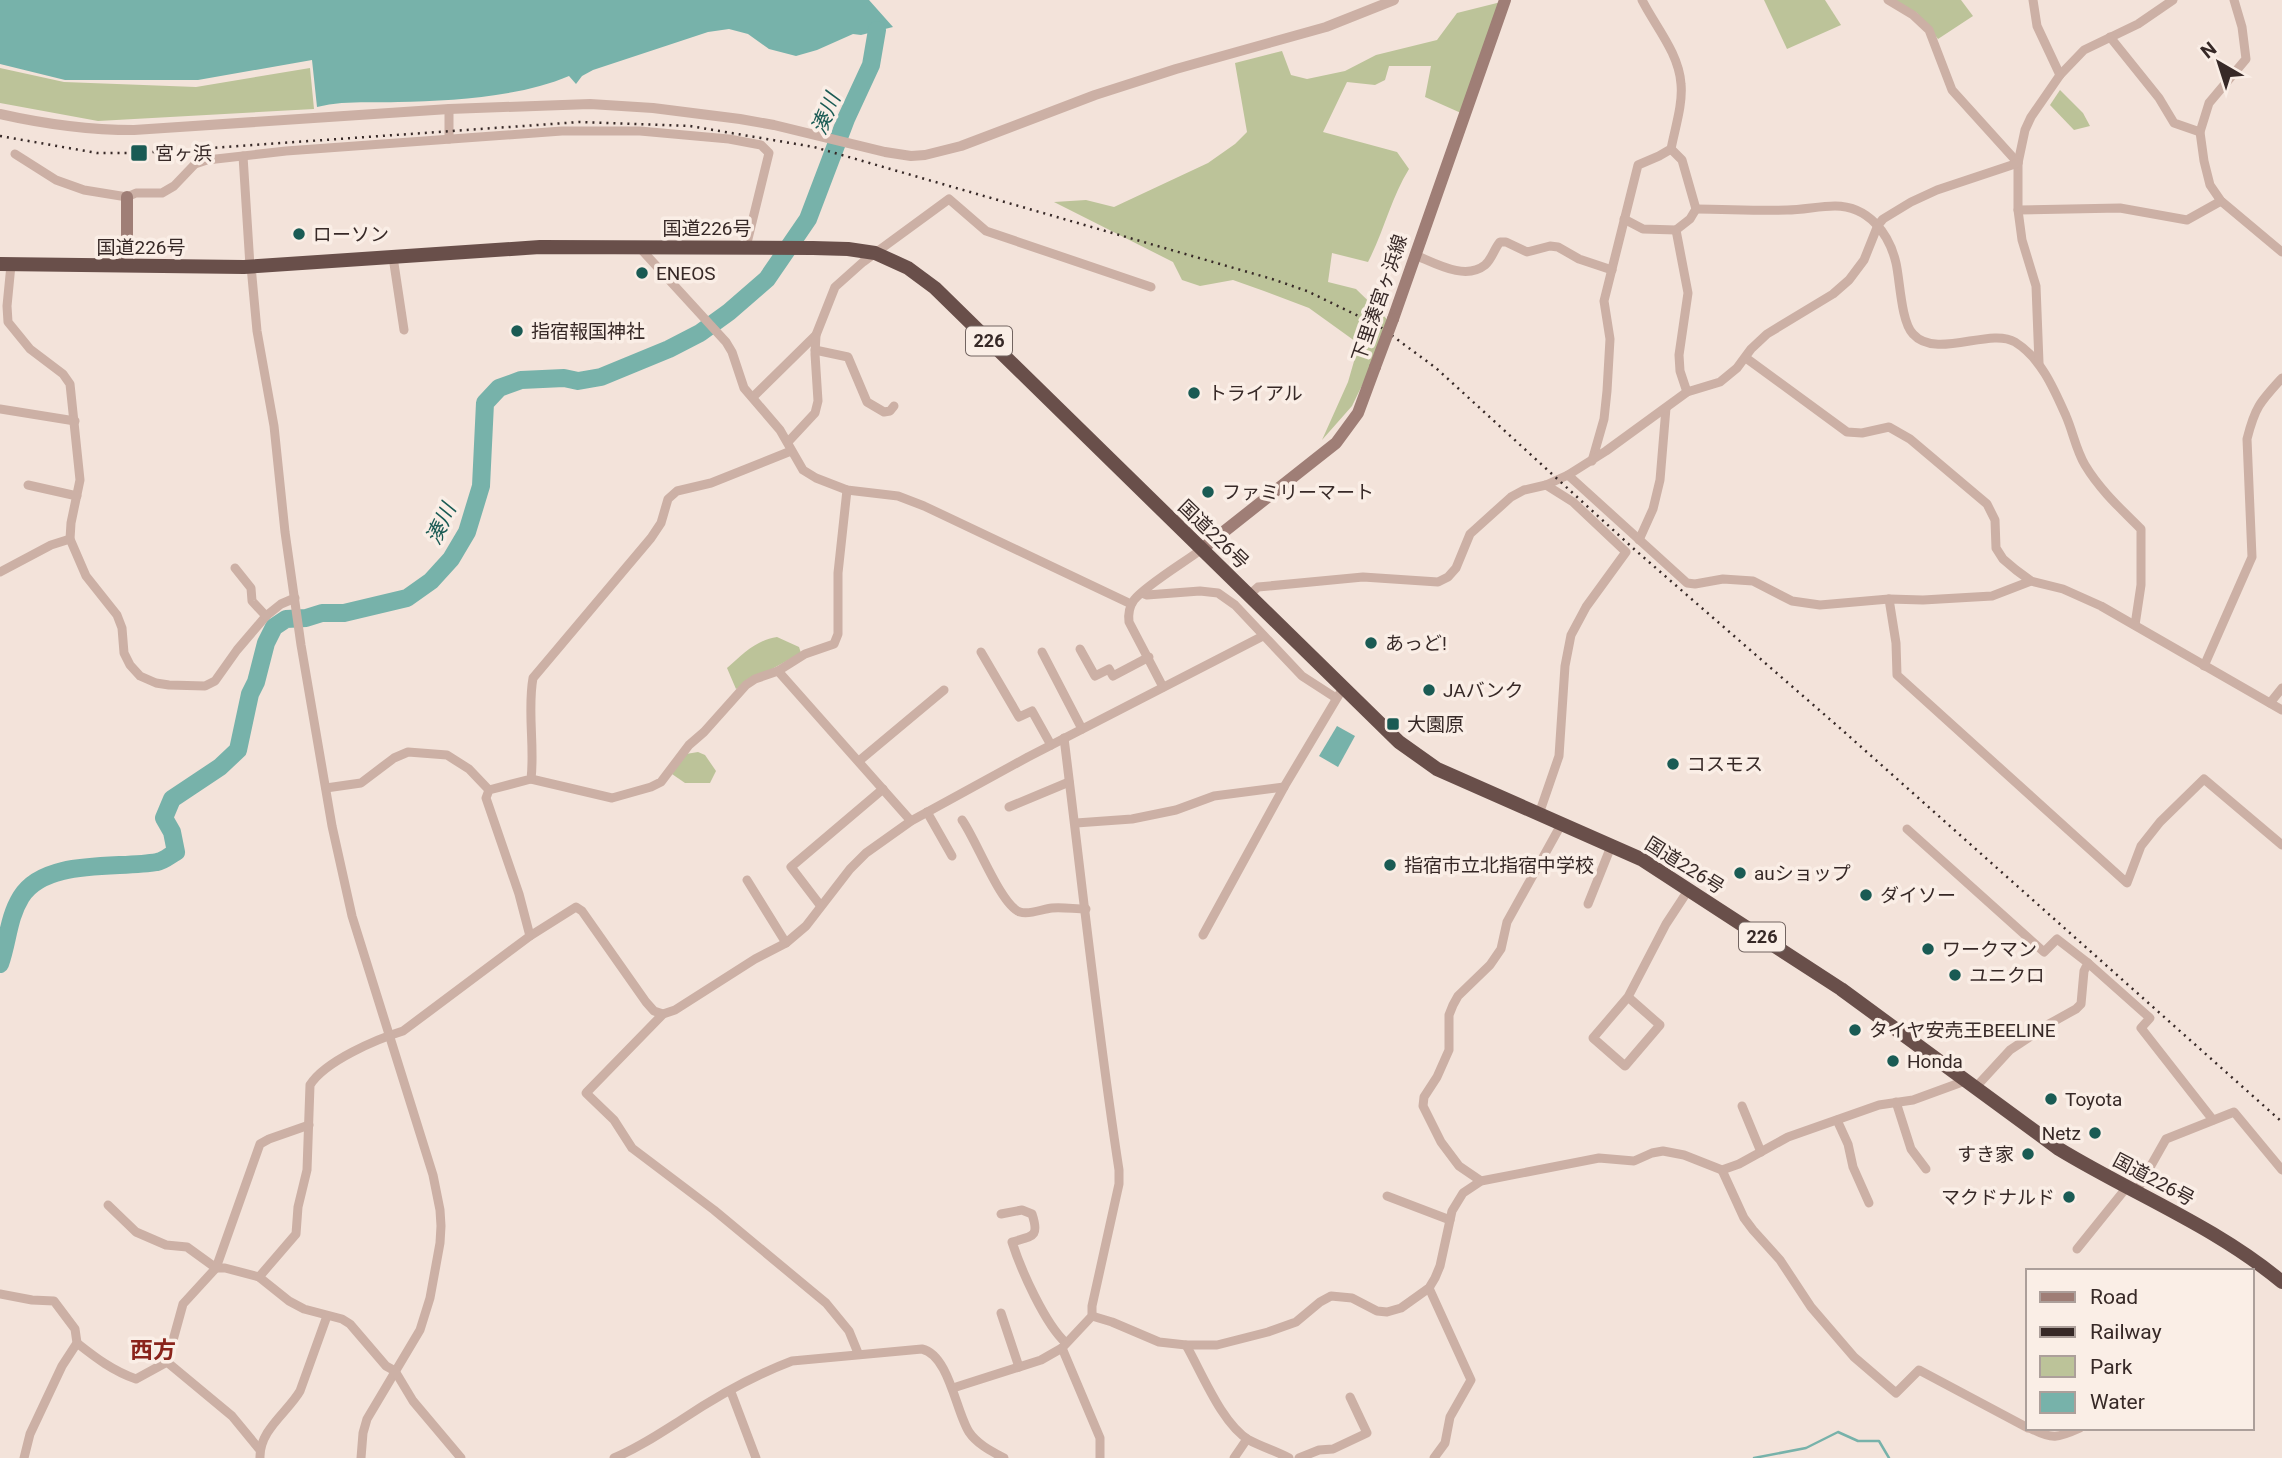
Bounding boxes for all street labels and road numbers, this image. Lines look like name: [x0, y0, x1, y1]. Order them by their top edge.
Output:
street label: 国道226号: [662, 217, 752, 240]
street label: 下里湊宮ヶ浜線: [1347, 232, 1412, 365]
street label: 国道226号: [96, 236, 186, 259]
road number: 226: [966, 326, 1012, 356]
street label: 国道226号: [1174, 495, 1254, 574]
street label: 国道226号: [1641, 832, 1729, 899]
road number: 226: [1739, 922, 1785, 952]
street label: 国道226号: [2109, 1148, 2198, 1210]

